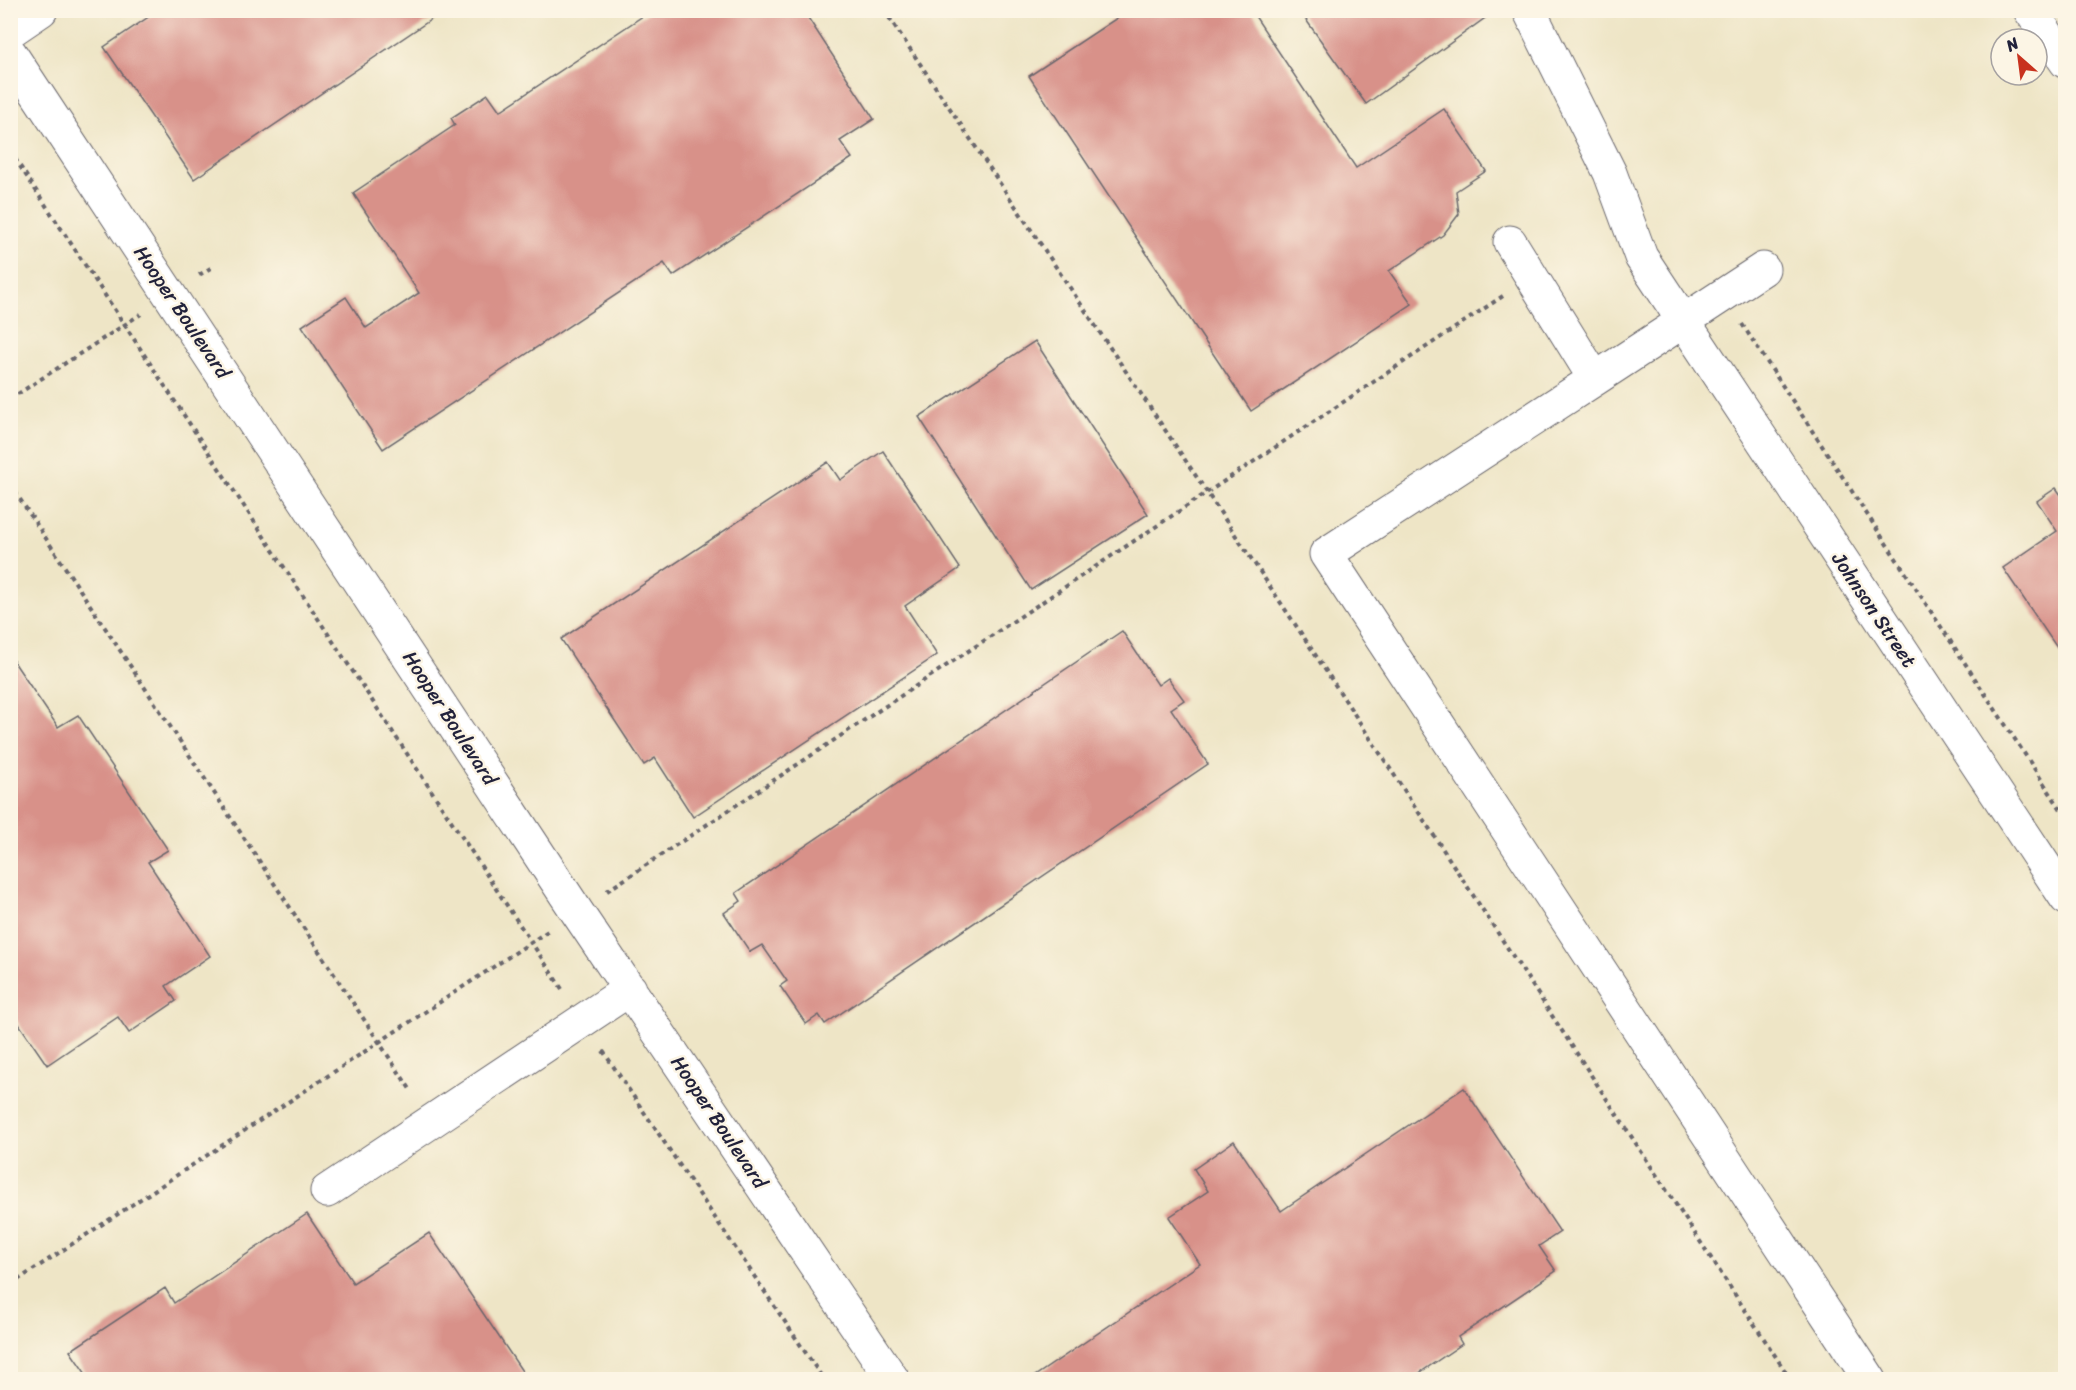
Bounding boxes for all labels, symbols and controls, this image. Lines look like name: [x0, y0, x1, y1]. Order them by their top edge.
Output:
north arrow: [1989, 27, 2049, 87]
text: N: [2000, 28, 2025, 60]
street label: Hooper Boulevard: [124, 238, 241, 387]
street label: Johnson Street: [1822, 544, 1926, 675]
street label: Hooper Boulevard: [393, 643, 508, 794]
street label: Hooper Boulevard: [661, 1048, 778, 1197]

